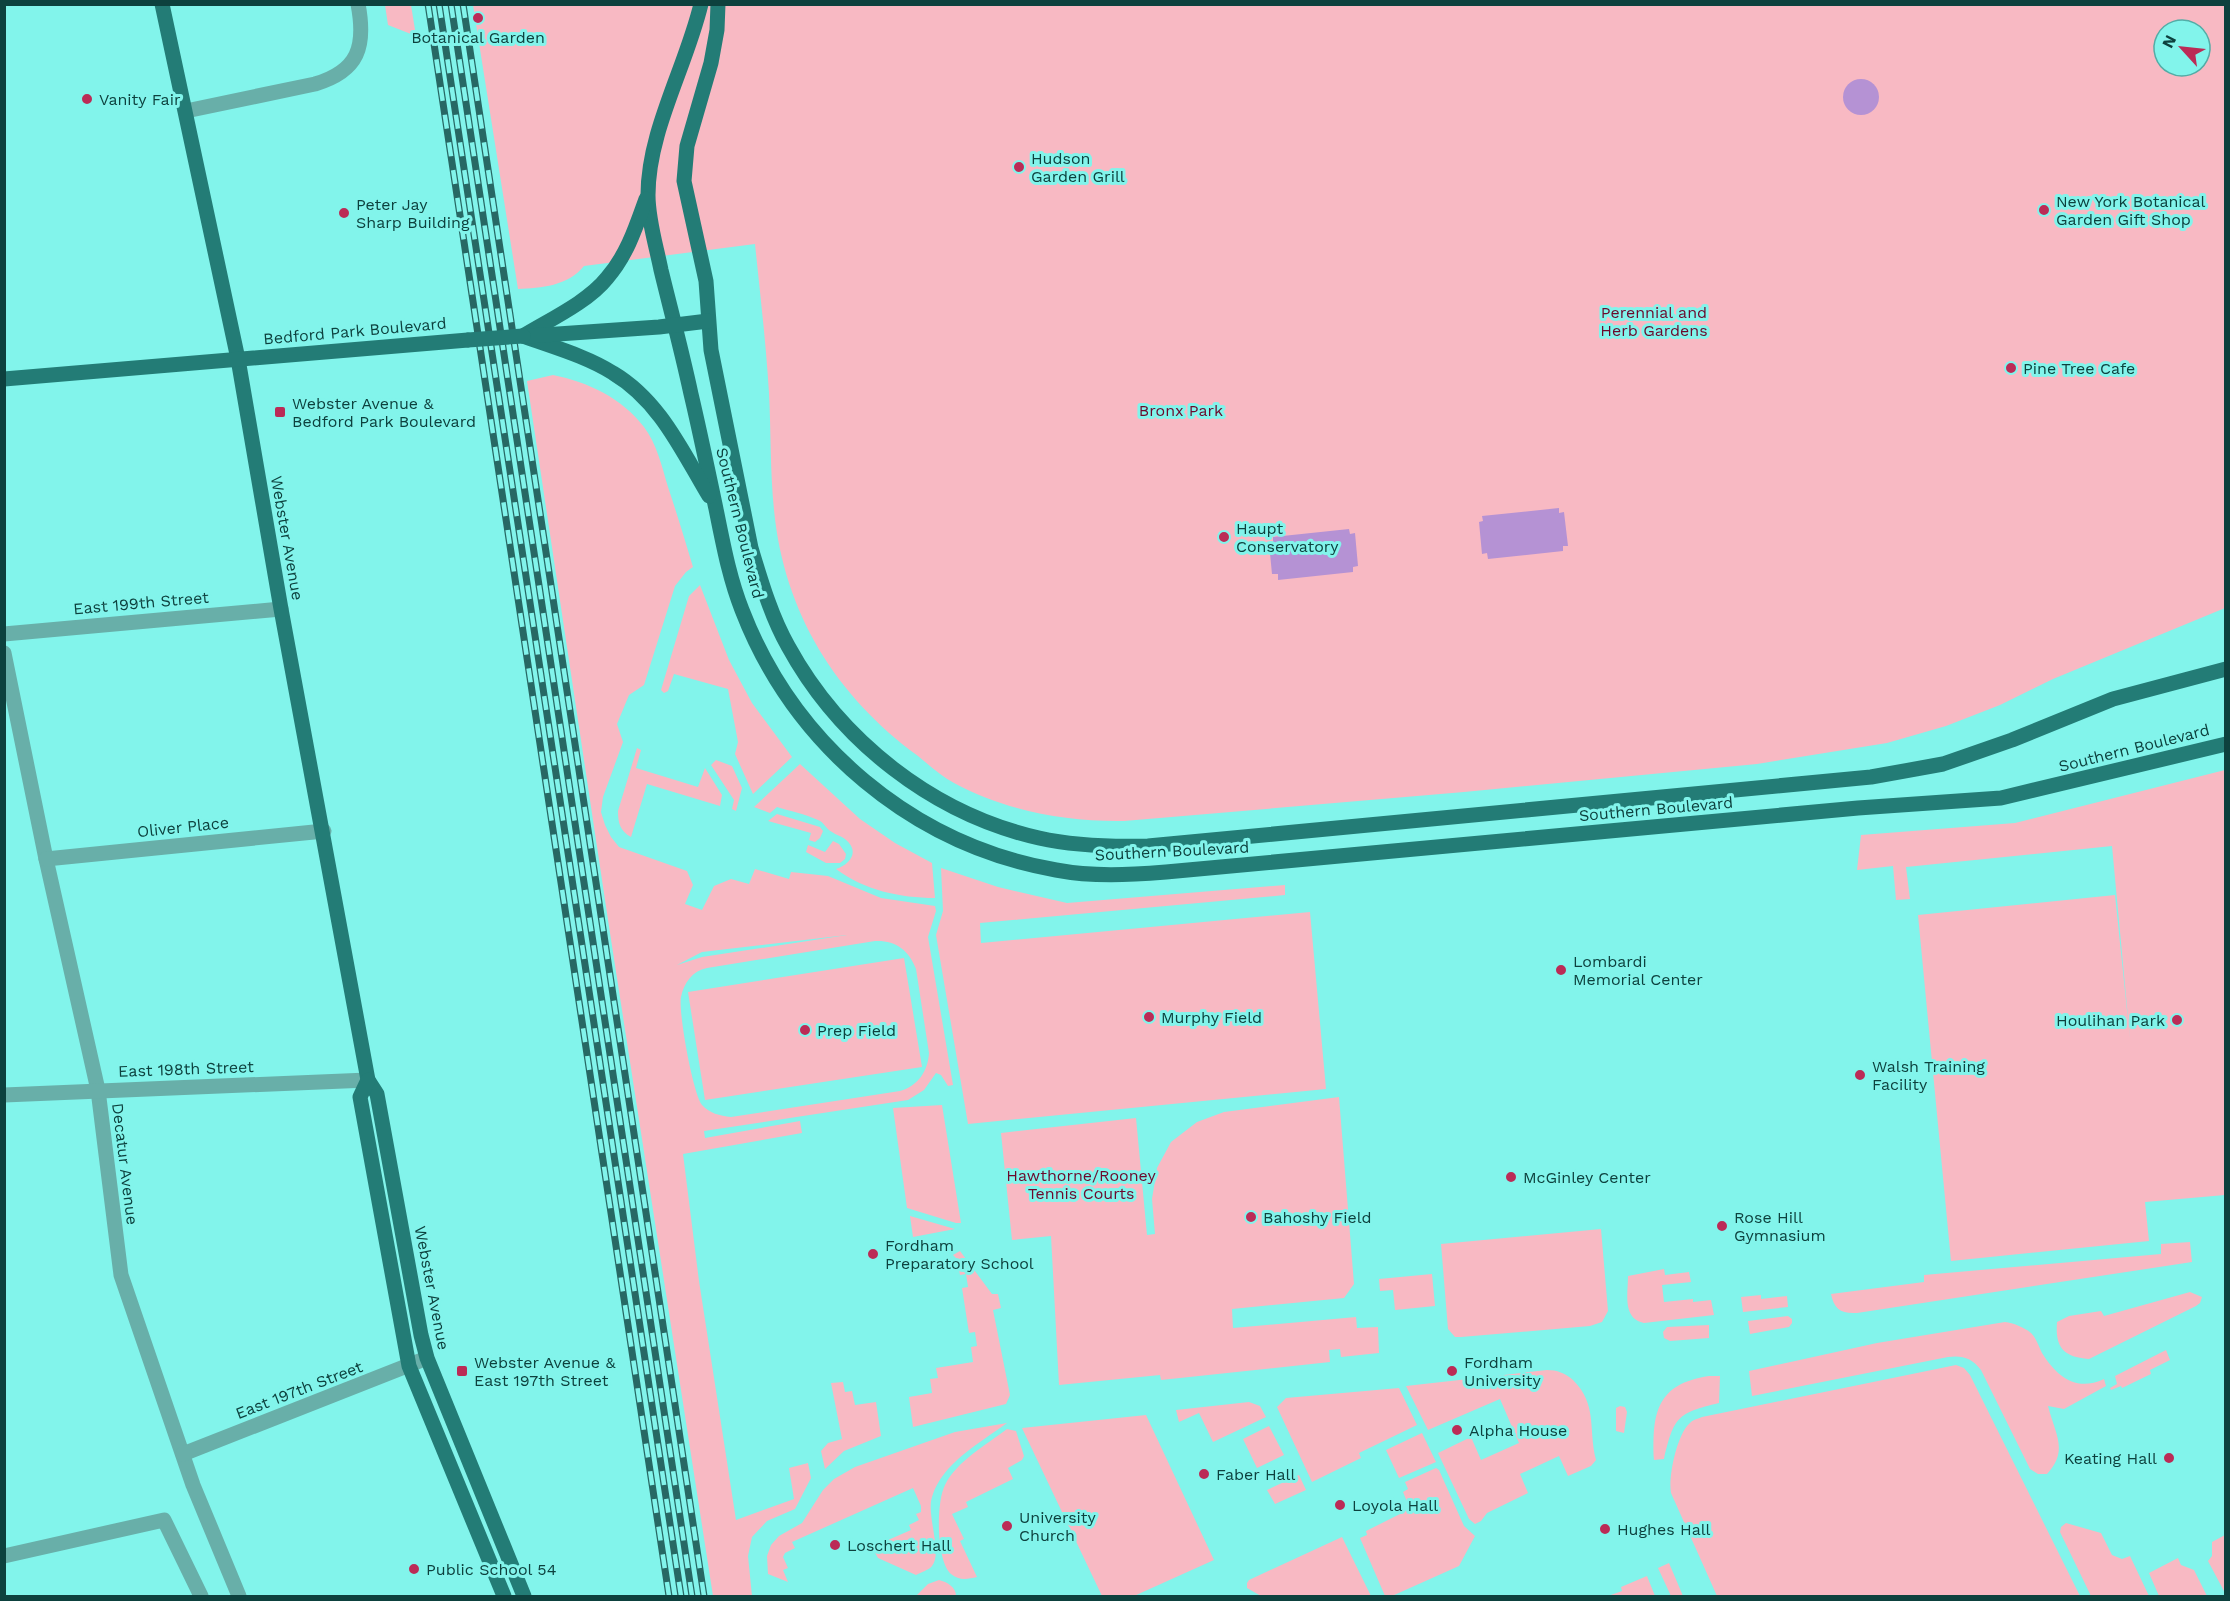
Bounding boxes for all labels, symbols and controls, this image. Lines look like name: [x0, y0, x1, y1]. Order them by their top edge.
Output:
marker: Botanical Garden: [471, 11, 485, 25]
north arrow: [2152, 18, 2212, 78]
place label: Botanical Garden: [411, 28, 545, 47]
text: N: [2158, 32, 2180, 51]
place label: Vanity Fair: [99, 90, 181, 109]
marker: Vanity Fair: [80, 92, 94, 106]
place label: Hudson Garden Grill: [1031, 149, 1125, 186]
marker: Hudson Garden Grill: [1012, 160, 1026, 174]
place label: New York Botanical Garden Gift Shop: [2056, 192, 2206, 229]
place label: Peter Jay Sharp Building: [356, 195, 470, 232]
marker: New York Botanical Garden Gift Shop: [2037, 203, 2051, 217]
marker: Peter Jay Sharp Building: [337, 206, 351, 220]
park label: Perennial and Herb Gardens: [1600, 303, 1708, 340]
street label: Bedford Park Boulevard: [263, 314, 447, 348]
place label: Pine Tree Cafe: [2023, 359, 2135, 378]
marker: Pine Tree Cafe: [2004, 361, 2018, 375]
place label: Webster Avenue & Bedford Park Boulevard: [292, 394, 476, 431]
park label: Bronx Park: [1139, 401, 1223, 420]
marker: Webster Avenue & Bedford Park Boulevard: [273, 405, 287, 419]
street label: Southern Boulevard: [712, 446, 768, 600]
street label: Webster Avenue: [267, 474, 307, 602]
place label: Haupt Conservatory: [1236, 519, 1339, 556]
marker: Haupt Conservatory: [1217, 530, 1231, 544]
street label: East 199th Street: [73, 588, 210, 618]
street label: Southern Boulevard: [2057, 720, 2211, 776]
street label: Southern Boulevard: [1578, 793, 1734, 825]
street label: Oliver Place: [136, 813, 230, 841]
street label: Southern Boulevard: [1094, 837, 1250, 865]
place label: Lombardi Memorial Center: [1573, 952, 1703, 989]
marker: Lombardi Memorial Center: [1554, 963, 1568, 977]
place label: Murphy Field: [1161, 1008, 1262, 1027]
marker: Murphy Field: [1142, 1010, 1156, 1024]
place label: Houlihan Park: [2056, 1011, 2165, 1030]
marker: Houlihan Park: [2170, 1013, 2184, 1027]
place label: Prep Field: [817, 1021, 896, 1040]
marker: Prep Field: [798, 1023, 812, 1037]
street label: East 198th Street: [118, 1057, 254, 1081]
place label: Walsh Training Facility: [1872, 1057, 1985, 1094]
marker: Walsh Training Facility: [1853, 1068, 1867, 1082]
street label: Decatur Avenue: [108, 1102, 142, 1226]
park label: Hawthorne/Rooney Tennis Courts: [1006, 1166, 1156, 1203]
place label: McGinley Center: [1523, 1168, 1651, 1187]
marker: McGinley Center: [1504, 1170, 1518, 1184]
place label: Bahoshy Field: [1263, 1208, 1372, 1227]
place label: Rose Hill Gymnasium: [1734, 1208, 1826, 1245]
marker: Bahoshy Field: [1244, 1210, 1258, 1224]
marker: Rose Hill Gymnasium: [1715, 1219, 1729, 1233]
street label: Webster Avenue: [411, 1224, 453, 1352]
place label: Fordham Preparatory School: [885, 1236, 1034, 1273]
marker: Fordham Preparatory School: [866, 1247, 880, 1261]
place label: Webster Avenue & East 197th Street: [474, 1353, 616, 1390]
place label: Fordham University: [1464, 1353, 1542, 1390]
street label: East 197th Street: [233, 1357, 365, 1423]
marker: Webster Avenue & East 197th Street: [455, 1364, 469, 1378]
marker: Fordham University: [1445, 1364, 1459, 1378]
place label: Alpha House: [1469, 1421, 1567, 1440]
marker: Alpha House: [1450, 1423, 1464, 1437]
place label: Keating Hall: [2064, 1449, 2157, 1468]
marker: Keating Hall: [2162, 1451, 2176, 1465]
place label: Faber Hall: [1216, 1465, 1295, 1484]
marker: Faber Hall: [1197, 1467, 1211, 1481]
place label: Loyola Hall: [1352, 1496, 1438, 1515]
marker: Loyola Hall: [1333, 1498, 1347, 1512]
place label: University Church: [1019, 1508, 1097, 1545]
marker: University Church: [1000, 1519, 1014, 1533]
place label: Hughes Hall: [1617, 1520, 1711, 1539]
marker: Hughes Hall: [1598, 1522, 1612, 1536]
place label: Loschert Hall: [847, 1536, 951, 1555]
marker: Loschert Hall: [828, 1538, 842, 1552]
place label: Public School 54: [426, 1560, 557, 1579]
marker: Public School 54: [407, 1562, 421, 1576]

